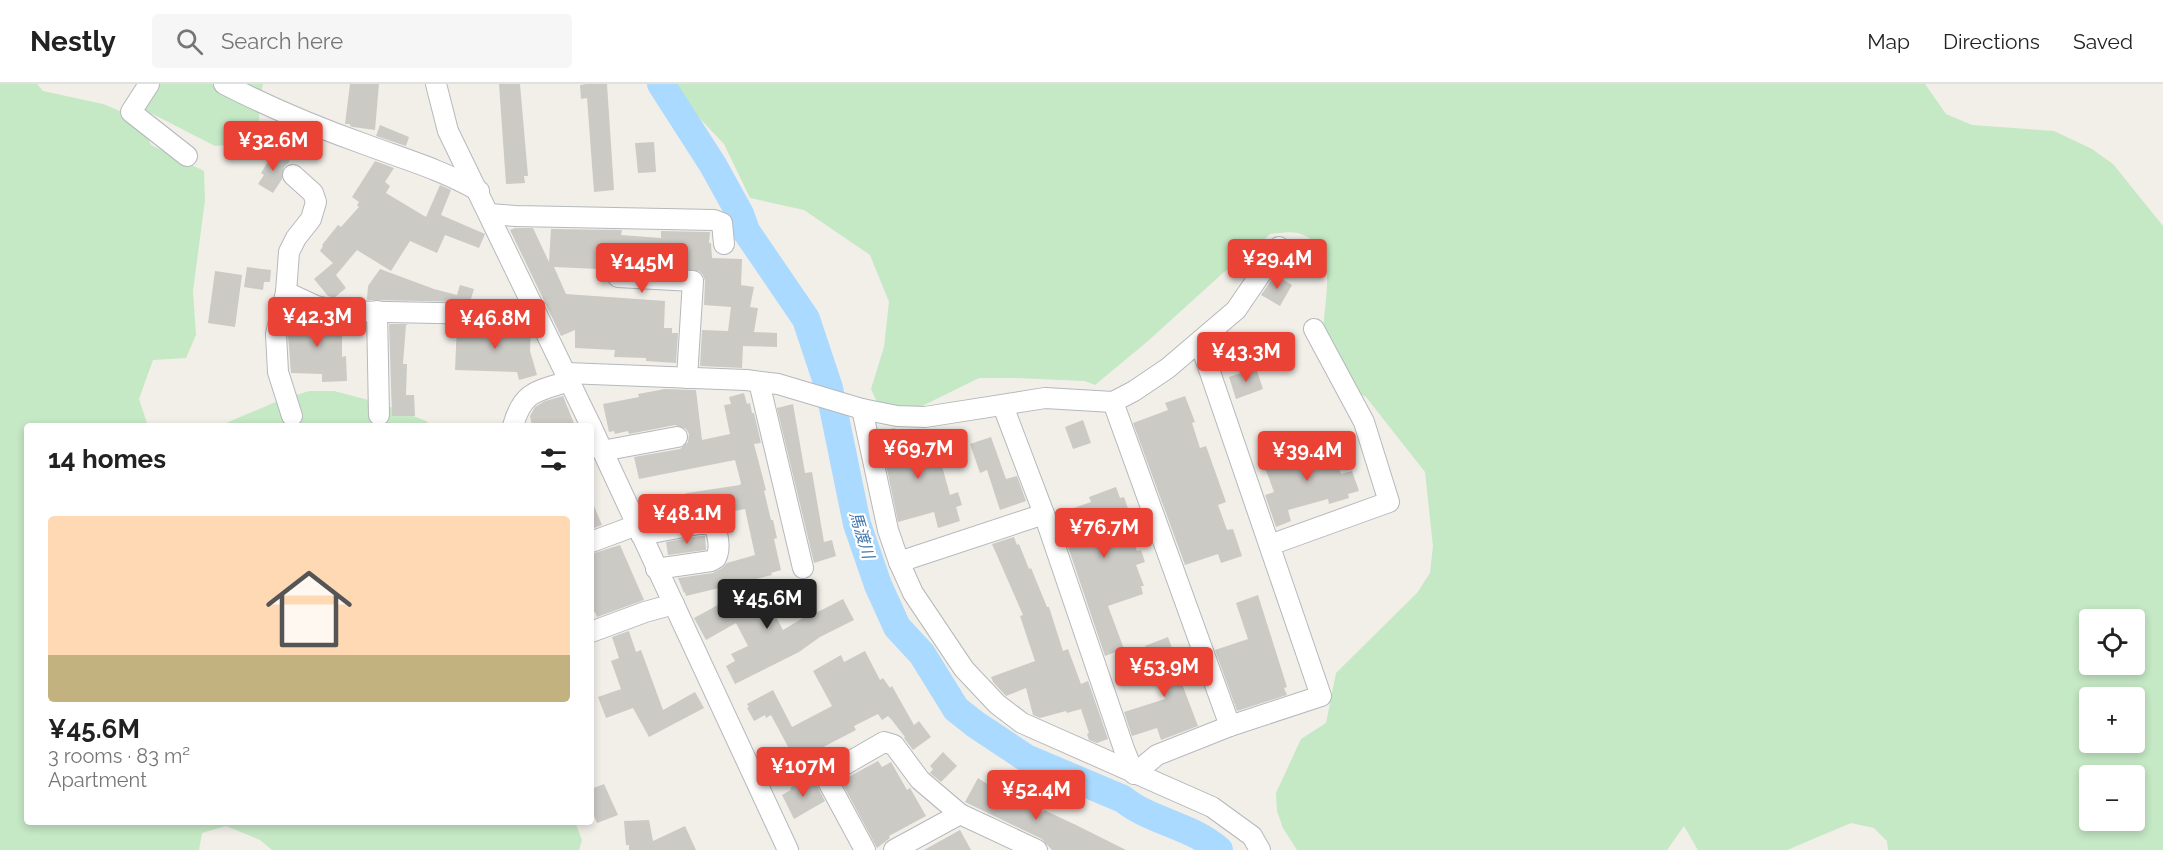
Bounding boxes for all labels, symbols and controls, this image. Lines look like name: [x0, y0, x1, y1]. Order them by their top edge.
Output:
search box: [152, 14, 572, 68]
text: Nestly: [30, 25, 116, 58]
icon: search: [173, 25, 206, 58]
text: Search here: [221, 28, 343, 54]
text: Map: [1867, 29, 1910, 54]
text: Directions: [1943, 29, 2040, 54]
text: Saved: [2073, 29, 2133, 54]
pin: ¥32.6M: [224, 121, 322, 172]
text: ¥32.6M: [238, 128, 308, 152]
pin: ¥29.4M: [1228, 239, 1326, 290]
pin: ¥145M: [600, 243, 684, 294]
text: ¥29.4M: [1242, 246, 1312, 270]
text: ¥145M: [610, 250, 674, 274]
pin: ¥42.3M: [268, 297, 366, 348]
pin: ¥46.8M: [446, 299, 544, 350]
text: ¥42.3M: [282, 304, 352, 328]
text: ¥46.8M: [459, 306, 531, 330]
pin: ¥43.3M: [1197, 332, 1295, 383]
text: ¥43.3M: [1211, 339, 1281, 363]
pin: ¥69.7M: [869, 429, 967, 480]
pin: ¥39.4M: [1258, 431, 1356, 482]
text: ¥69.7M: [883, 436, 953, 460]
text: ¥39.4M: [1272, 438, 1342, 462]
icon: filters: [537, 443, 570, 476]
text: 14 homes: [48, 444, 166, 474]
pin: ¥48.1M: [638, 494, 736, 545]
text: ¥48.1M: [652, 501, 722, 525]
pin: ¥76.7M: [1055, 508, 1153, 559]
water label: 馬渡川: [846, 509, 879, 563]
text: ¥76.7M: [1069, 515, 1139, 539]
icon: home: [255, 555, 363, 663]
pin: ¥45.6M: [718, 579, 816, 630]
text: ¥45.6M: [732, 586, 802, 610]
map controls: [2079, 609, 2145, 831]
button: locate: [2079, 609, 2145, 675]
pin: ¥53.9M: [1115, 647, 1213, 698]
text: ¥53.9M: [1129, 654, 1199, 678]
button: +: [2079, 687, 2145, 753]
text: ¥45.6M: [48, 714, 140, 744]
text: 3 rooms · 83 m²: [48, 744, 190, 768]
pin: ¥107M: [761, 747, 845, 798]
text: ¥107M: [771, 754, 835, 778]
button: −: [2079, 765, 2145, 831]
text: Apartment: [48, 768, 147, 792]
pin: ¥52.4M: [987, 770, 1085, 821]
text: ¥52.4M: [1001, 777, 1071, 801]

